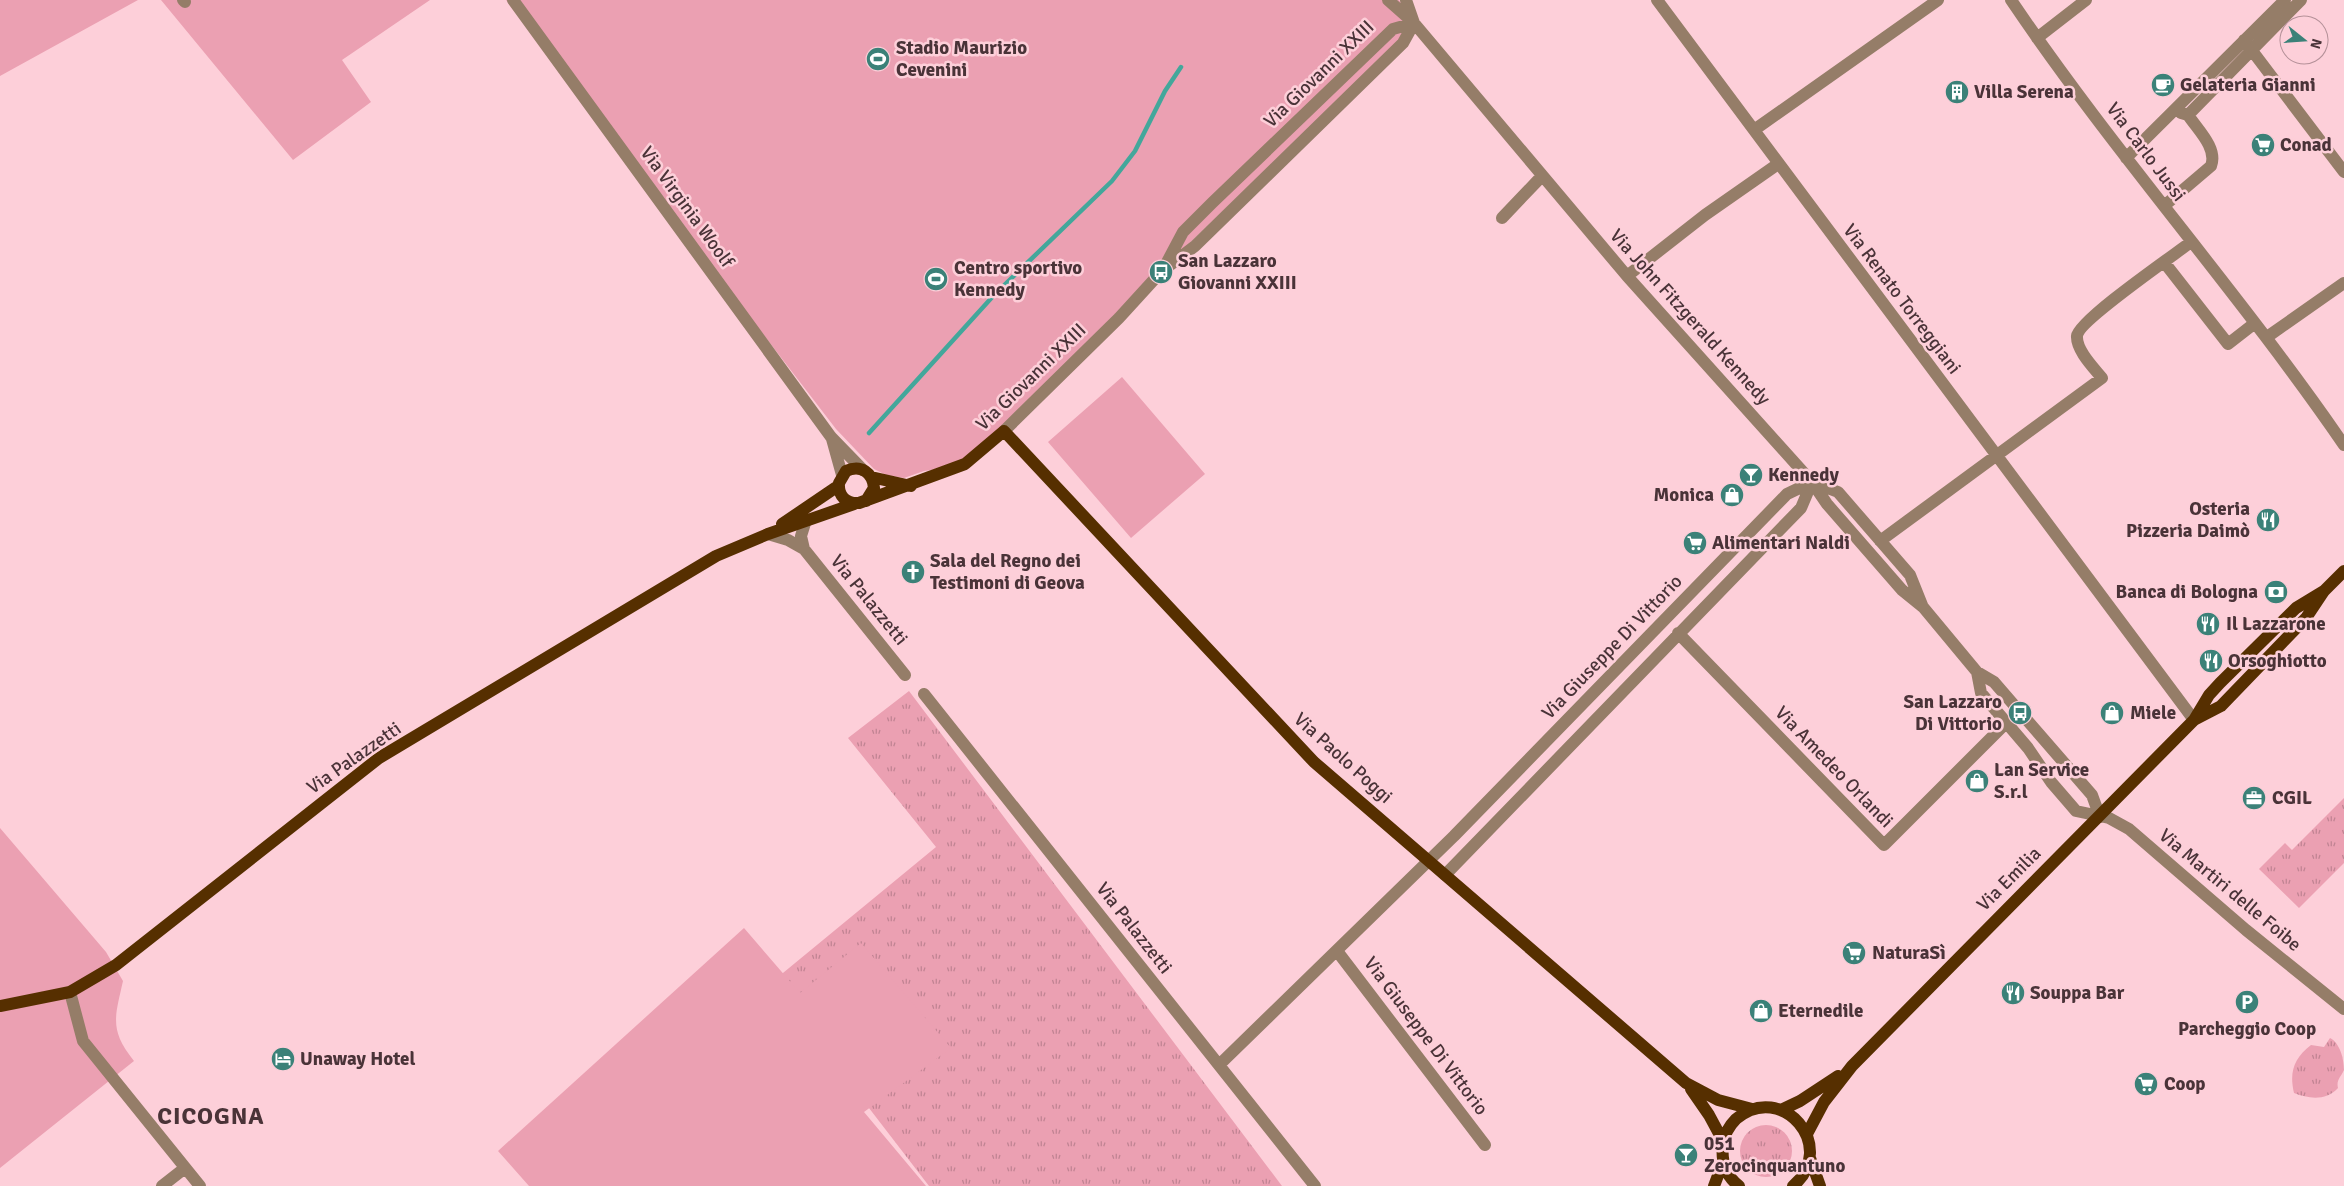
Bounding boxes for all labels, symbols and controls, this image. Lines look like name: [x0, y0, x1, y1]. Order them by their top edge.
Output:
street label: Via Giovanni XXIII: [1259, 15, 1379, 133]
north arrow: [2279, 15, 2329, 65]
place label: Stadio Maurizio Cevenini: [896, 36, 1027, 82]
text: N: [2306, 37, 2326, 51]
sports icon: Stadio Maurizio Cevenini: [865, 46, 891, 72]
cafe icon: Gelateria Gianni: [2150, 72, 2176, 98]
place label: Gelateria Gianni: [2180, 73, 2316, 97]
building icon: Villa Serena: [1944, 79, 1970, 105]
place label: Villa Serena: [1974, 80, 2074, 104]
street label: Via Carlo Jussi: [2101, 98, 2191, 206]
supermarket icon: Conad: [2250, 132, 2276, 158]
place label: Conad: [2280, 133, 2332, 157]
street label: Via Virginia Woolf: [635, 142, 740, 274]
street label: Via Renato Torreggiani: [1838, 219, 1966, 379]
street label: Via John Fitzgerald Kennedy: [1604, 224, 1776, 410]
place label: San Lazzaro Giovanni XXIII: [1178, 249, 1297, 295]
place label: Centro sportivo Kennedy: [954, 256, 1082, 302]
bus stop icon: San Lazzaro Giovanni XXIII: [1148, 259, 1174, 285]
sports icon: Centro sportivo Kennedy: [923, 266, 949, 292]
street label: Via Giovanni XXIII: [971, 318, 1091, 436]
bar icon: Kennedy: [1738, 462, 1764, 488]
place label: Kennedy: [1768, 463, 1839, 487]
shop icon: Monica: [1719, 482, 1745, 508]
place label: Monica: [1653, 483, 1714, 507]
place label: Osteria Pizzeria Daimò: [2126, 497, 2250, 543]
restaurant icon: Osteria Pizzeria Daimò: [2255, 507, 2281, 533]
supermarket icon: Alimentari Naldi: [1682, 530, 1708, 556]
place label: Alimentari Naldi: [1712, 531, 1850, 555]
place label: Sala del Regno dei Testimoni di Geova: [930, 549, 1085, 595]
street label: Via Palazzetti: [825, 550, 913, 650]
church icon: Sala del Regno dei Testimoni di Geova: [900, 559, 926, 585]
street label: Via Giuseppe Di Vittorio: [1537, 569, 1687, 724]
bank icon: Banca di Bologna: [2263, 579, 2289, 605]
place label: Banca di Bologna: [2116, 580, 2258, 604]
restaurant icon: Il Lazzarone: [2195, 611, 2221, 637]
place label: Il Lazzarone: [2226, 612, 2326, 636]
restaurant icon: Orsoghiotto: [2198, 648, 2224, 674]
place label: Orsoghiotto: [2228, 649, 2327, 673]
place label: San Lazzaro Di Vittorio: [1903, 690, 2002, 736]
bus stop icon: San Lazzaro Di Vittorio: [2007, 700, 2033, 726]
shop icon: Miele: [2099, 700, 2125, 726]
street label: Via Amedeo Orlandi: [1770, 701, 1898, 833]
place label: Miele: [2130, 701, 2176, 725]
street label: Via Paolo Poggi: [1289, 707, 1397, 809]
street label: Via Palazzetti: [302, 717, 406, 799]
place label: Lan Service S.r.l: [1994, 758, 2089, 804]
shop icon: Lan Service S.r.l: [1964, 768, 1990, 794]
office icon: CGIL: [2241, 785, 2267, 811]
place label: CGIL: [2272, 786, 2312, 810]
street label: Via Martiri delle Foibe: [2154, 823, 2306, 957]
street label: Via Emilia: [1972, 842, 2046, 916]
street label: Via Palazzetti: [1091, 877, 1177, 979]
supermarket icon: NaturaSì: [1841, 940, 1867, 966]
place label: NaturaSì: [1872, 941, 1946, 965]
street label: Via Giuseppe Di Vittorio: [1359, 952, 1494, 1120]
restaurant icon: Souppa Bar: [2000, 980, 2026, 1006]
place label: Souppa Bar: [2030, 981, 2125, 1005]
parking icon: Parcheggio Coop: [2234, 989, 2260, 1015]
shop icon: Eternedile: [1748, 998, 1774, 1024]
place label: Eternedile: [1778, 999, 1864, 1023]
place label: Parcheggio Coop: [2178, 1017, 2316, 1041]
hotel icon: Unaway Hotel: [270, 1046, 296, 1072]
place label: Unaway Hotel: [300, 1047, 416, 1071]
supermarket icon: Coop: [2133, 1071, 2159, 1097]
place label: Coop: [2164, 1072, 2206, 1096]
district label: CICOGNA: [157, 1101, 265, 1131]
place label: 051 Zerocinquantuno: [1704, 1132, 1845, 1178]
bar icon: 051 Zerocinquantuno: [1673, 1142, 1699, 1168]

